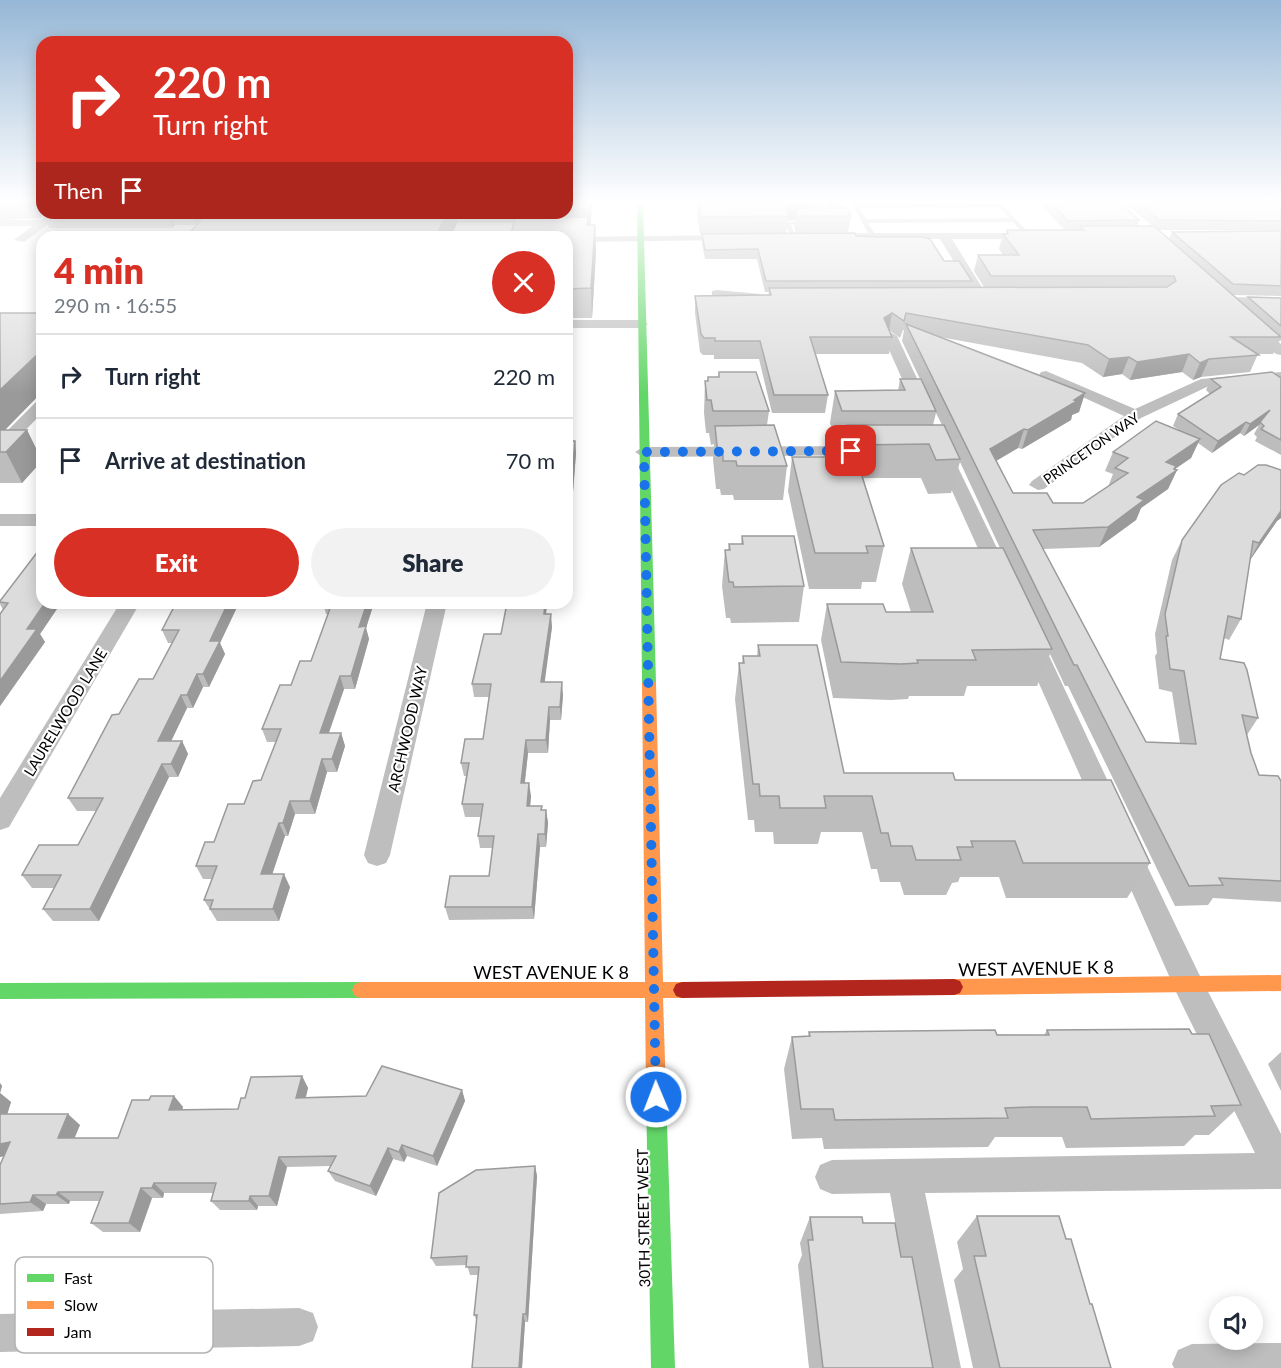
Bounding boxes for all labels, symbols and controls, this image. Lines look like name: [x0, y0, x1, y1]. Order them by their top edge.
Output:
text: 220 m: [153, 57, 271, 107]
icon: right: [54, 60, 132, 138]
text: Turn right: [153, 108, 268, 141]
icon: arrive: [115, 174, 148, 207]
text: Then: [54, 177, 103, 204]
text: 4 min: [54, 248, 144, 292]
button: close: [492, 251, 555, 314]
text: 290 m · 16:55: [54, 293, 177, 317]
icon: right: [54, 360, 87, 393]
text: Turn right: [105, 363, 200, 390]
text: 220 m: [493, 363, 555, 390]
street label: PRINCETON WAY: [1040, 408, 1143, 488]
pin: [825, 425, 876, 476]
icon: arrive: [834, 434, 867, 467]
icon: arrive: [54, 444, 87, 477]
text: Arrive at destination: [105, 447, 306, 474]
text: 70 m: [506, 447, 555, 474]
button: Exit: [54, 528, 299, 597]
button: Share: [311, 528, 555, 597]
street label: LAURELWOOD LANE: [20, 645, 110, 779]
street label: ARCHWOOD WAY: [384, 664, 430, 794]
street label: WEST AVENUE K 8: [958, 956, 1114, 980]
street label: WEST AVENUE K 8: [473, 961, 629, 983]
position arrow: [624, 1065, 688, 1129]
street label: 30TH STREET WEST: [633, 1148, 653, 1287]
legend: [15, 1257, 213, 1353]
text: Fast: [64, 1268, 93, 1287]
text: Slow: [64, 1295, 98, 1314]
map controls: [1209, 1296, 1263, 1350]
button: sound: [1209, 1296, 1263, 1350]
text: Jam: [64, 1322, 92, 1341]

